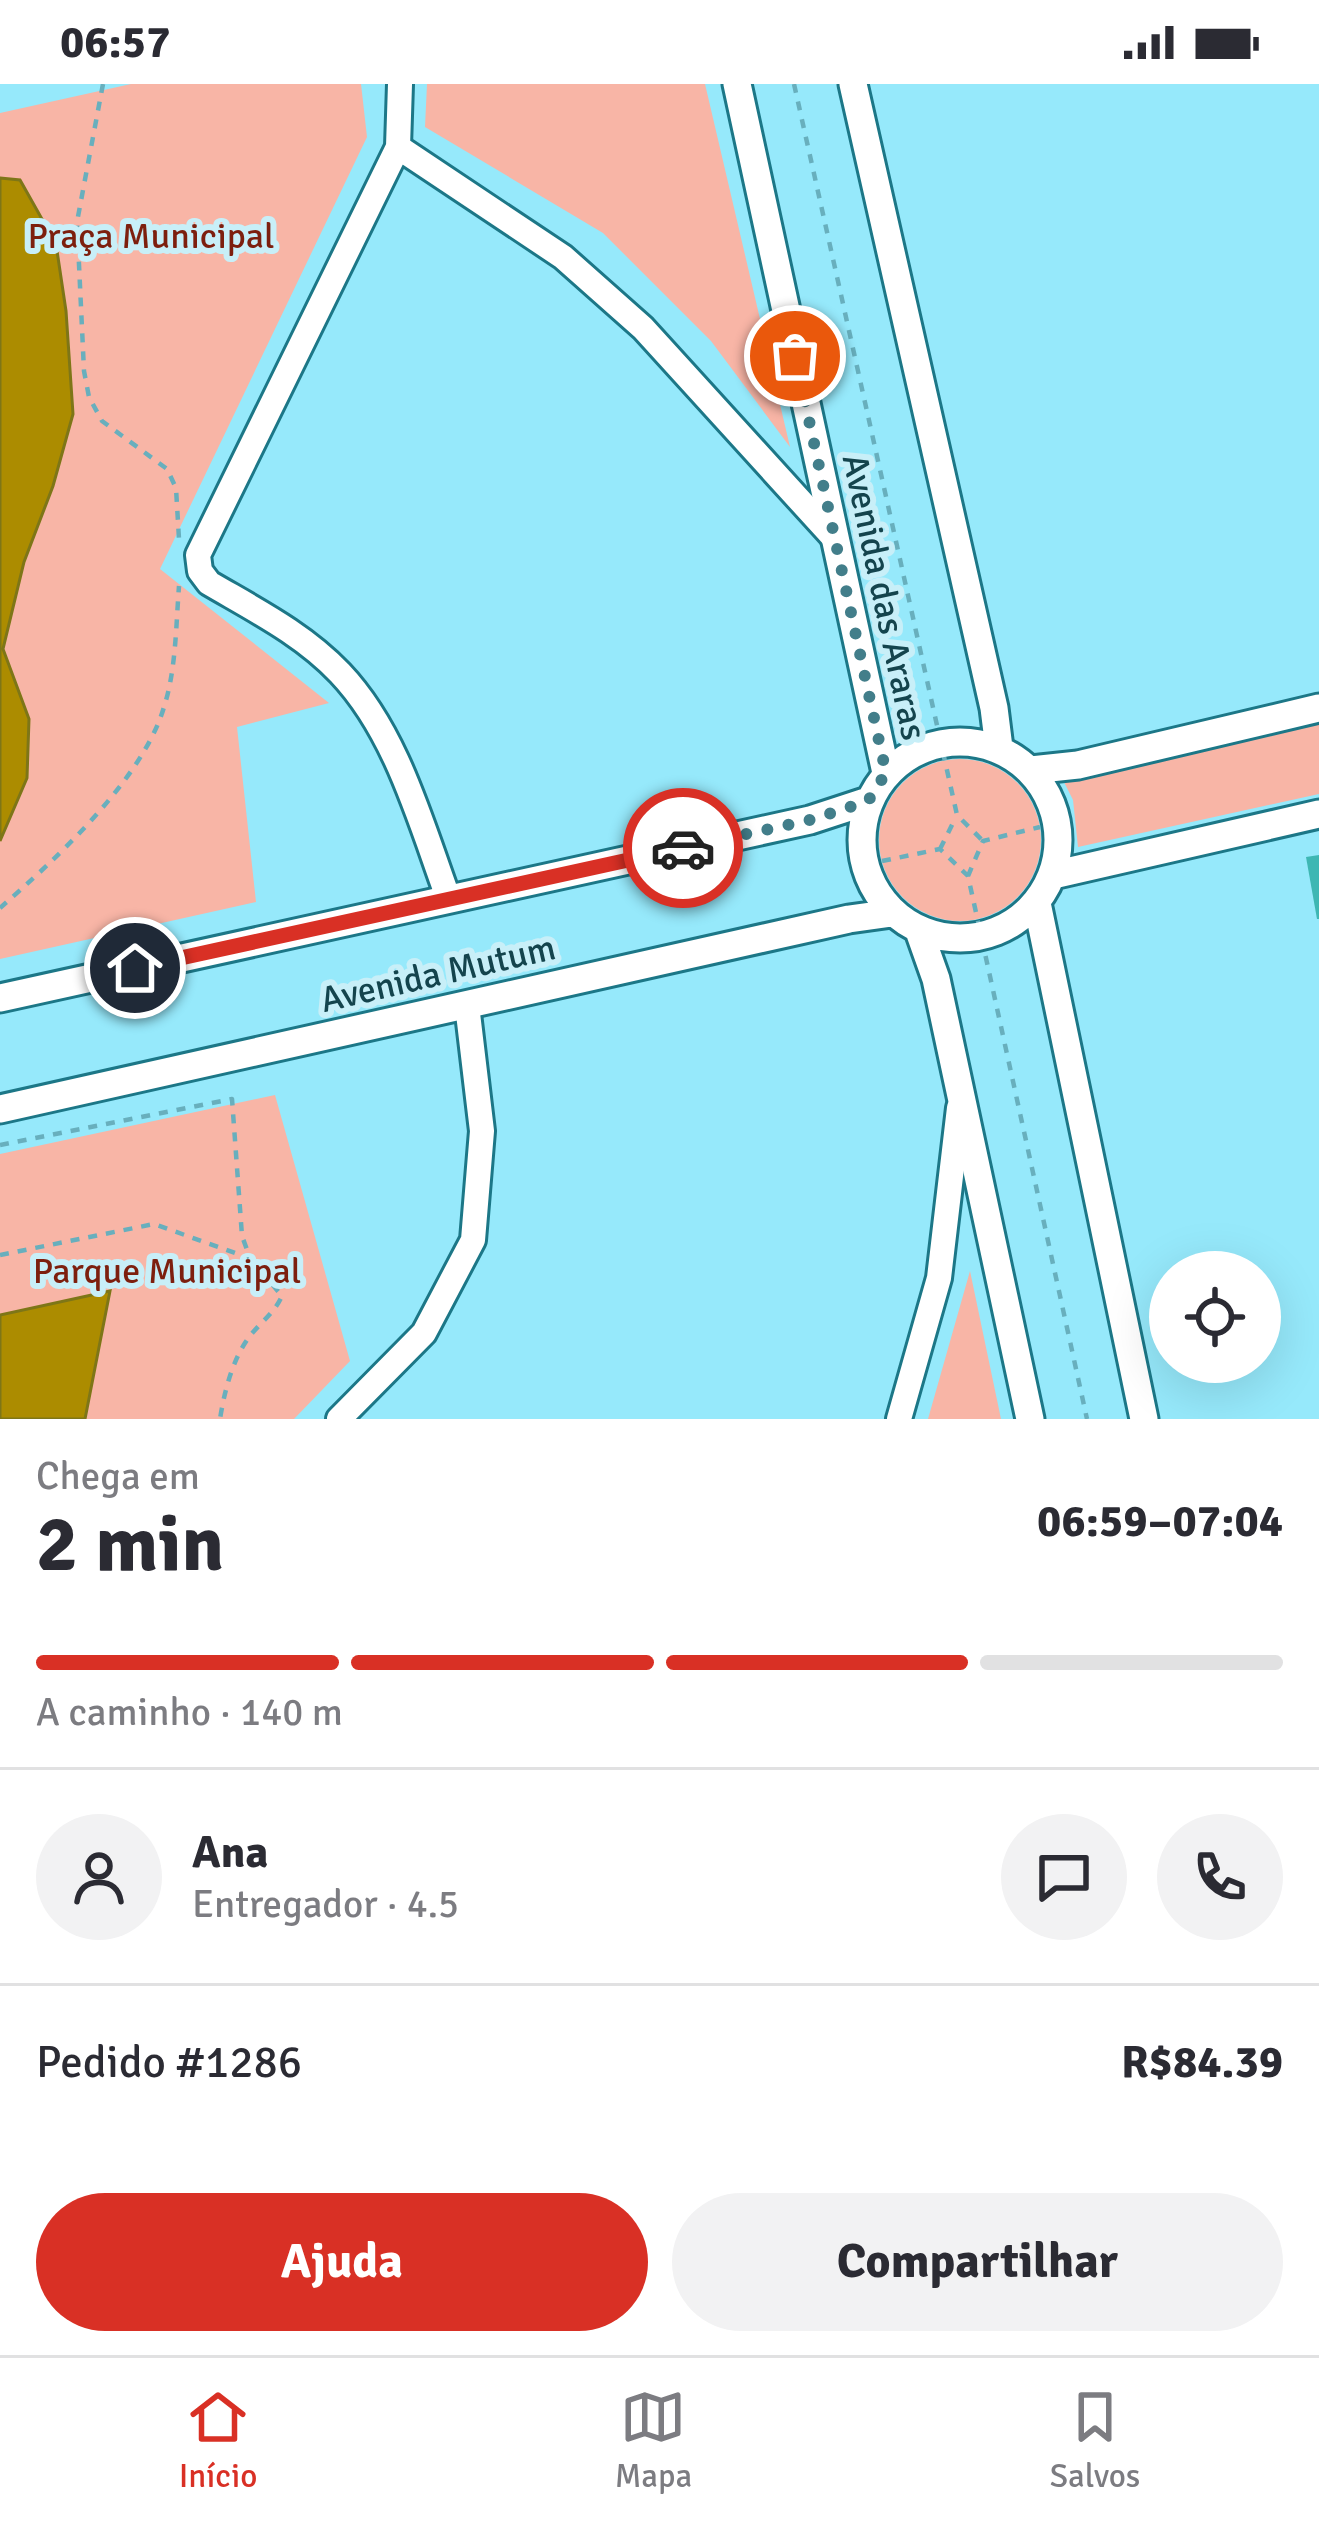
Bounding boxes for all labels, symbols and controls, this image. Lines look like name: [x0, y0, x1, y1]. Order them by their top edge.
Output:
text: 06:57: [60, 15, 170, 70]
park label: Praça Municipal: [27, 214, 275, 259]
pin: [744, 305, 846, 407]
icon: bag: [762, 323, 828, 389]
street label: Avenida das Araras: [832, 450, 936, 744]
courier: [623, 788, 743, 908]
icon: car: [650, 815, 716, 881]
pin: [84, 917, 186, 1019]
street label: Avenida Mutum: [316, 925, 560, 1023]
icon: home: [102, 935, 168, 1001]
park label: Parque Municipal: [33, 1249, 301, 1294]
map controls: [1149, 1251, 1281, 1383]
button: locate: [1149, 1251, 1281, 1383]
text: Chega em: [36, 1452, 200, 1500]
text: 06:59–07:04: [1037, 1494, 1283, 1549]
text: 2 min: [36, 1497, 224, 1593]
text: A caminho · 140 m: [36, 1688, 343, 1736]
button: person: [36, 1814, 162, 1940]
button: chat: [1001, 1814, 1127, 1940]
button: phone: [1157, 1814, 1283, 1940]
text: Ana: [192, 1825, 268, 1880]
text: Entregador · 4.5: [192, 1880, 459, 1928]
text: Pedido #1286: [36, 2035, 302, 2090]
text: R$84.39: [1121, 2035, 1283, 2090]
button: Ajuda: [36, 2193, 648, 2331]
button: Compartilhar: [672, 2193, 1283, 2331]
tab: Início: [179, 2384, 257, 2497]
tab: Mapa: [615, 2384, 692, 2497]
tab: Salvos: [1050, 2384, 1140, 2497]

